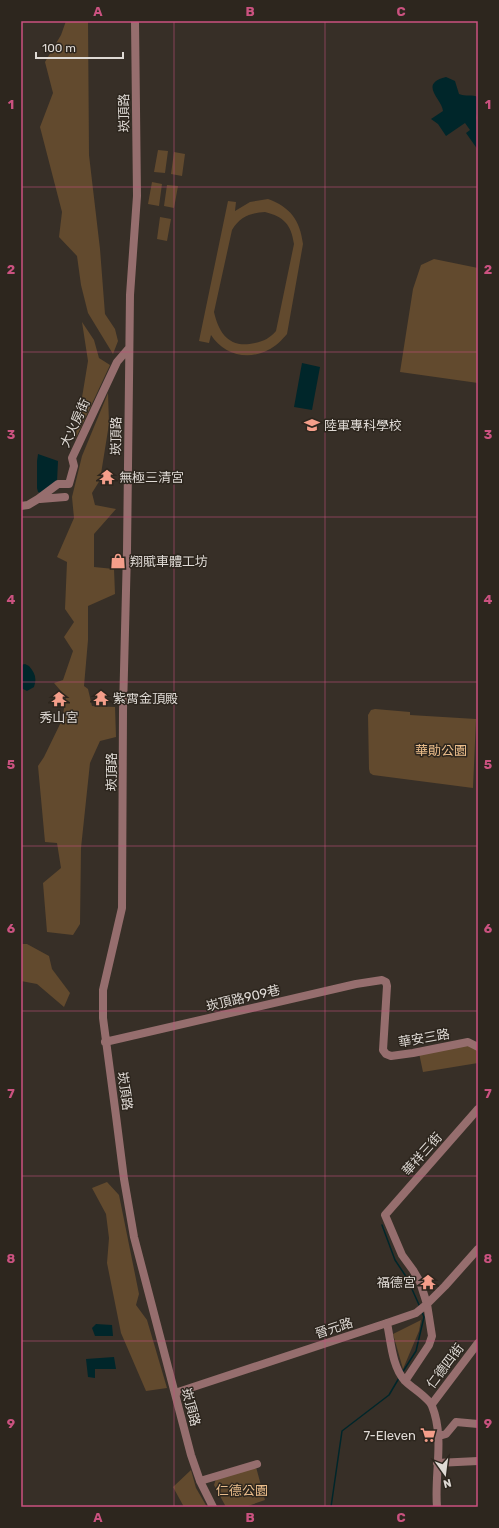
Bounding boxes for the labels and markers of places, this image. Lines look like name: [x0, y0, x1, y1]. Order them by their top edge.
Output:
school or university icon: 陸軍專科學校: [303, 416, 321, 434]
place label: 陸軍專科學校: [324, 418, 402, 433]
temple icon: 無極三清宮: [98, 468, 116, 486]
place label: 無極三清宮: [119, 470, 184, 485]
shop icon: 翔賦車體工坊: [109, 552, 127, 570]
place label: 翔賦車體工坊: [130, 554, 208, 569]
temple icon: 紫霄金頂殿: [92, 689, 110, 707]
temple icon: 秀山宮: [50, 690, 68, 708]
place label: 紫霄金頂殿: [113, 691, 178, 706]
place label: 秀山宮: [39, 710, 79, 725]
temple icon: 福德宮: [419, 1273, 437, 1291]
place label: 福德宮: [377, 1275, 416, 1290]
supermarket icon: 7-Eleven: [419, 1426, 437, 1444]
place label: 7-Eleven: [363, 1428, 416, 1443]

